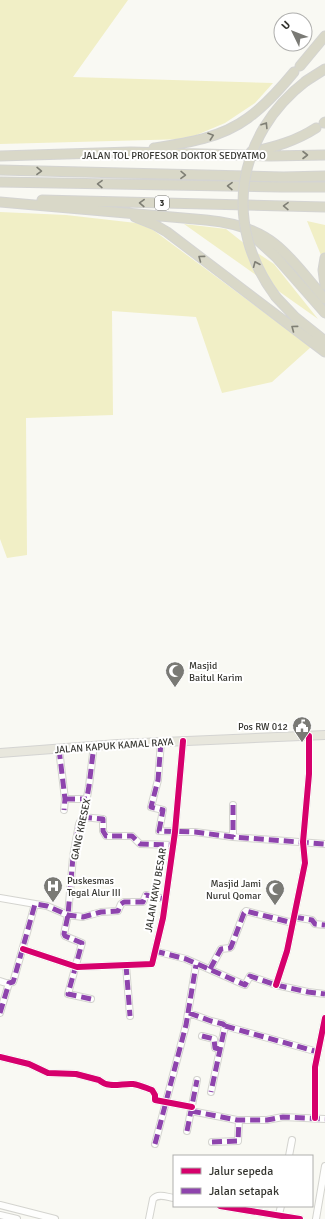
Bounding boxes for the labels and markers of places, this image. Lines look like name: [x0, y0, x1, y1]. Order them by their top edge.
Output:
mosque icon: Masjid Baitul Karim: [164, 660, 186, 688]
place label: Masjid Baitul Karim: [189, 660, 242, 684]
public building icon: Pos RW 012: [291, 715, 313, 743]
place label: Pos RW 012: [238, 721, 288, 733]
hospital icon: Puskesmas Tegal Alur III: [42, 875, 64, 903]
place label: Puskesmas Tegal Alur III: [67, 875, 121, 899]
place label: Masjid Jami Nurul Qomar: [206, 878, 261, 902]
mosque icon: Masjid Jami Nurul Qomar: [264, 878, 286, 906]

